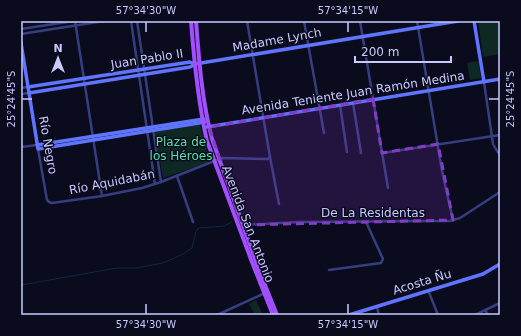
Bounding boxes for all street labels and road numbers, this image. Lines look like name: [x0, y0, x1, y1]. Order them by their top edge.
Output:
street label: Madame Lynch: [231, 25, 323, 55]
street label: Juan Pablo II: [109, 46, 184, 72]
street label: Avenida Teniente Juan Ramón Medina: [240, 68, 466, 118]
street label: Río Negro: [36, 115, 60, 175]
street label: Avenida San Antonio: [219, 163, 277, 285]
street label: Río Aquidabán: [68, 167, 156, 197]
street label: De La Residentas: [321, 206, 425, 220]
street label: Acosta Ñu: [391, 265, 453, 298]

